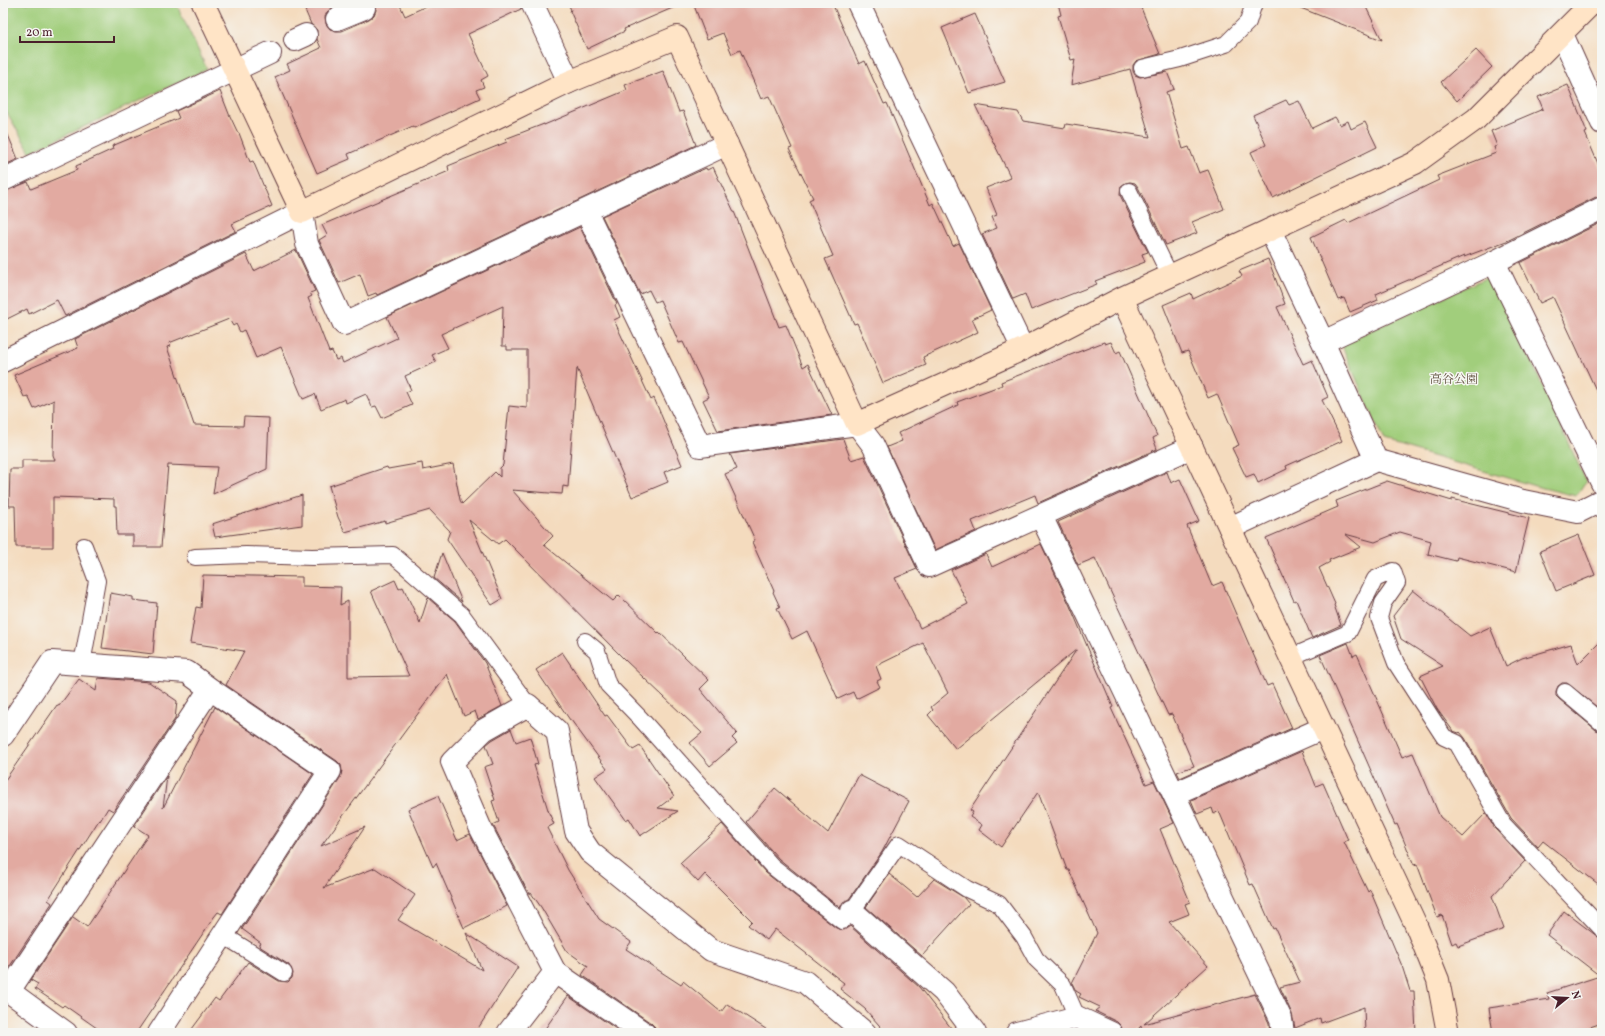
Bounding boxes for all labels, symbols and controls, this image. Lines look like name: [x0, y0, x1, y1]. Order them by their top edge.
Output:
scale bar: [20, 18, 114, 44]
text: 20 m: [26, 25, 53, 41]
park label: 高谷公園: [1430, 372, 1478, 388]
north arrow: [1547, 978, 1587, 1018]
text: N: [1567, 989, 1583, 1001]

